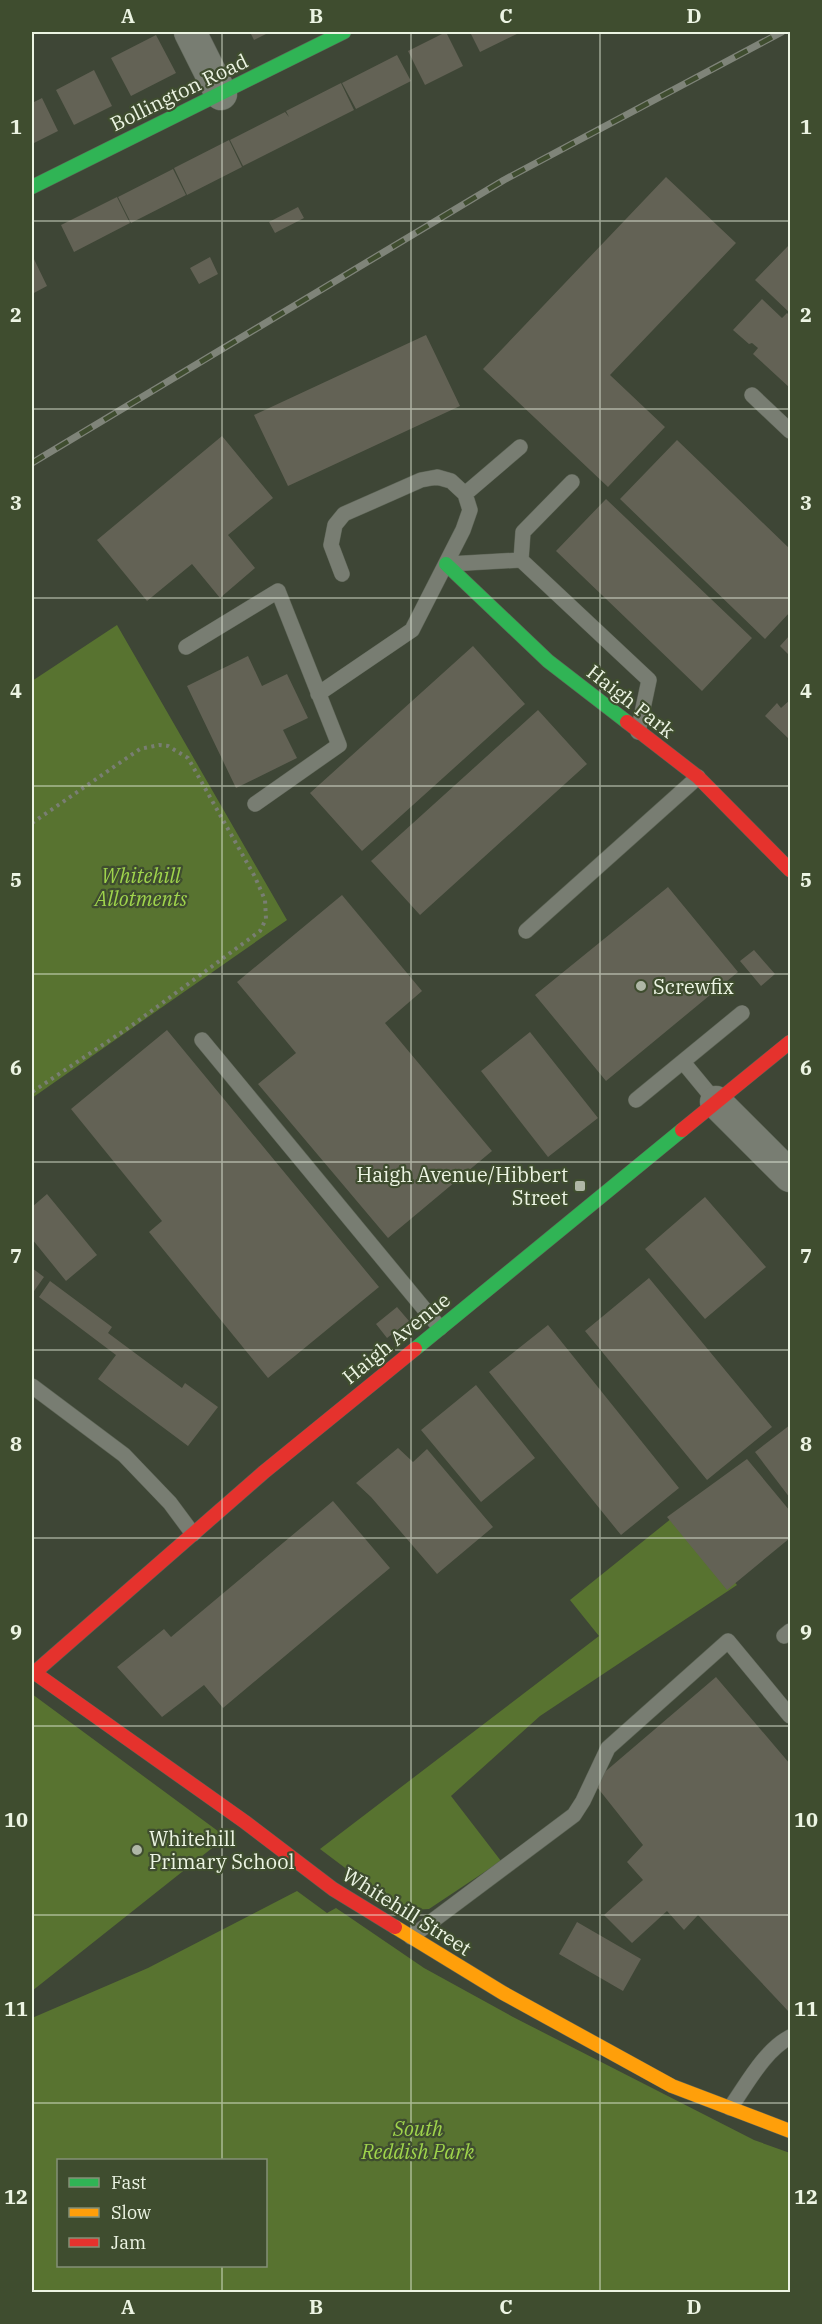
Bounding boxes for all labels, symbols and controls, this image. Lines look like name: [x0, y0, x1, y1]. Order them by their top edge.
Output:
text: A: [121, 2, 135, 29]
text: B: [309, 2, 323, 29]
text: C: [499, 2, 513, 29]
text: D: [686, 2, 702, 29]
street label: Bollington Road: [106, 47, 252, 137]
text: 1: [10, 113, 22, 140]
text: 1: [800, 113, 812, 140]
text: 2: [10, 301, 22, 328]
text: 2: [800, 301, 812, 328]
text: 3: [10, 489, 22, 516]
text: 3: [800, 489, 812, 516]
street label: Haigh Park: [581, 658, 681, 744]
text: 4: [10, 677, 22, 704]
text: 4: [800, 677, 812, 704]
park label: Whitehill Allotments: [93, 862, 188, 912]
text: 5: [10, 866, 22, 893]
text: 5: [800, 866, 812, 893]
place label: Screwfix: [653, 973, 734, 1000]
marker: Screwfix: [634, 979, 648, 993]
text: 6: [10, 1054, 22, 1081]
text: 6: [800, 1054, 812, 1081]
place label: Haigh Avenue/Hibbert Street: [356, 1161, 568, 1211]
marker: Haigh Avenue/Hibbert Street: [573, 1179, 587, 1193]
text: 7: [10, 1242, 22, 1269]
text: 7: [800, 1242, 812, 1269]
street label: Haigh Avenue: [336, 1286, 456, 1390]
text: 8: [10, 1430, 22, 1457]
text: 8: [800, 1430, 812, 1457]
text: 9: [10, 1618, 22, 1645]
text: 9: [800, 1618, 812, 1645]
text: 10: [4, 1806, 28, 1833]
text: 10: [794, 1806, 818, 1833]
place label: Whitehill Primary School: [149, 1825, 295, 1875]
marker: Whitehill Primary School: [130, 1843, 144, 1857]
street label: Whitehill Street: [337, 1860, 477, 1962]
text: 11: [4, 1995, 28, 2022]
text: 11: [794, 1995, 818, 2022]
park label: South Reddish Park: [360, 2115, 475, 2165]
legend: [57, 2159, 267, 2267]
text: Fast: [111, 2171, 146, 2194]
text: 12: [4, 2183, 28, 2210]
text: 12: [794, 2183, 818, 2210]
text: Slow: [111, 2201, 151, 2224]
text: Jam: [111, 2231, 146, 2254]
text: A: [121, 2293, 135, 2320]
text: B: [309, 2293, 323, 2320]
text: C: [499, 2293, 513, 2320]
text: D: [686, 2293, 702, 2320]

